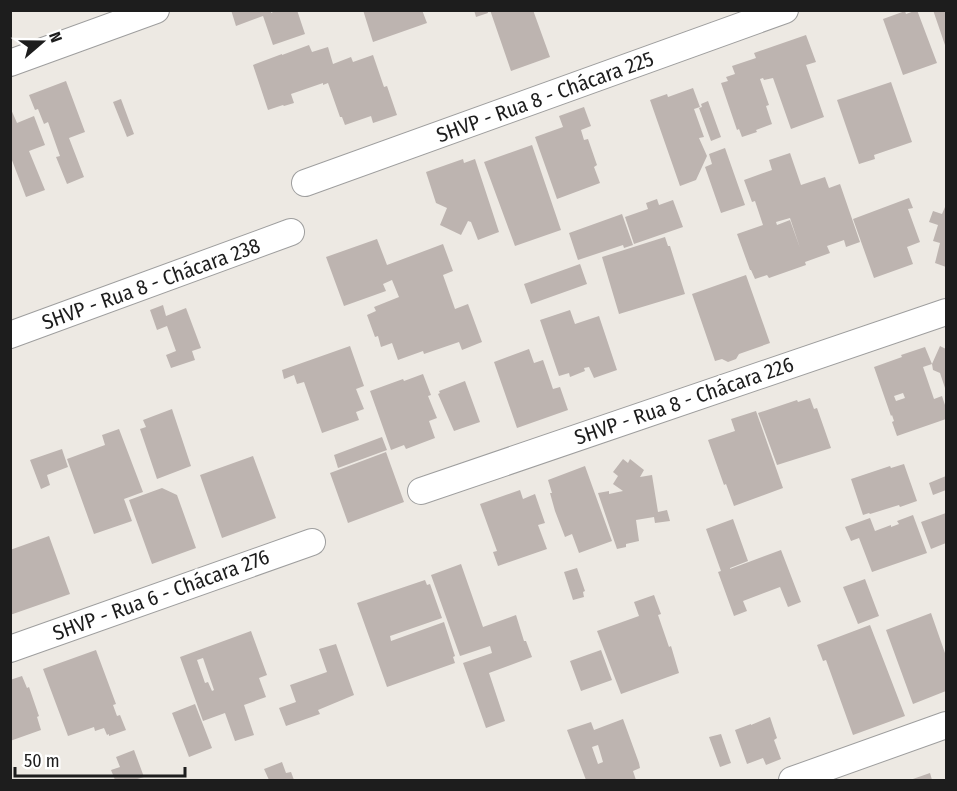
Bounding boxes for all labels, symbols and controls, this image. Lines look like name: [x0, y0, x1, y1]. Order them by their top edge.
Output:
north arrow: [12, 12, 72, 72]
text: N: [45, 29, 66, 45]
street label: SHVP - Rua 8 - Chácara 225: [433, 46, 657, 148]
street label: SHVP - Rua 8 - Chácara 238: [38, 232, 264, 336]
street label: SHVP - Rua 8 - Chácara 226: [571, 351, 797, 451]
street label: SHVP - Rua 6 - Chácara 276: [49, 544, 273, 646]
scale bar: [15, 740, 184, 778]
text: 50 m: [24, 750, 60, 772]

